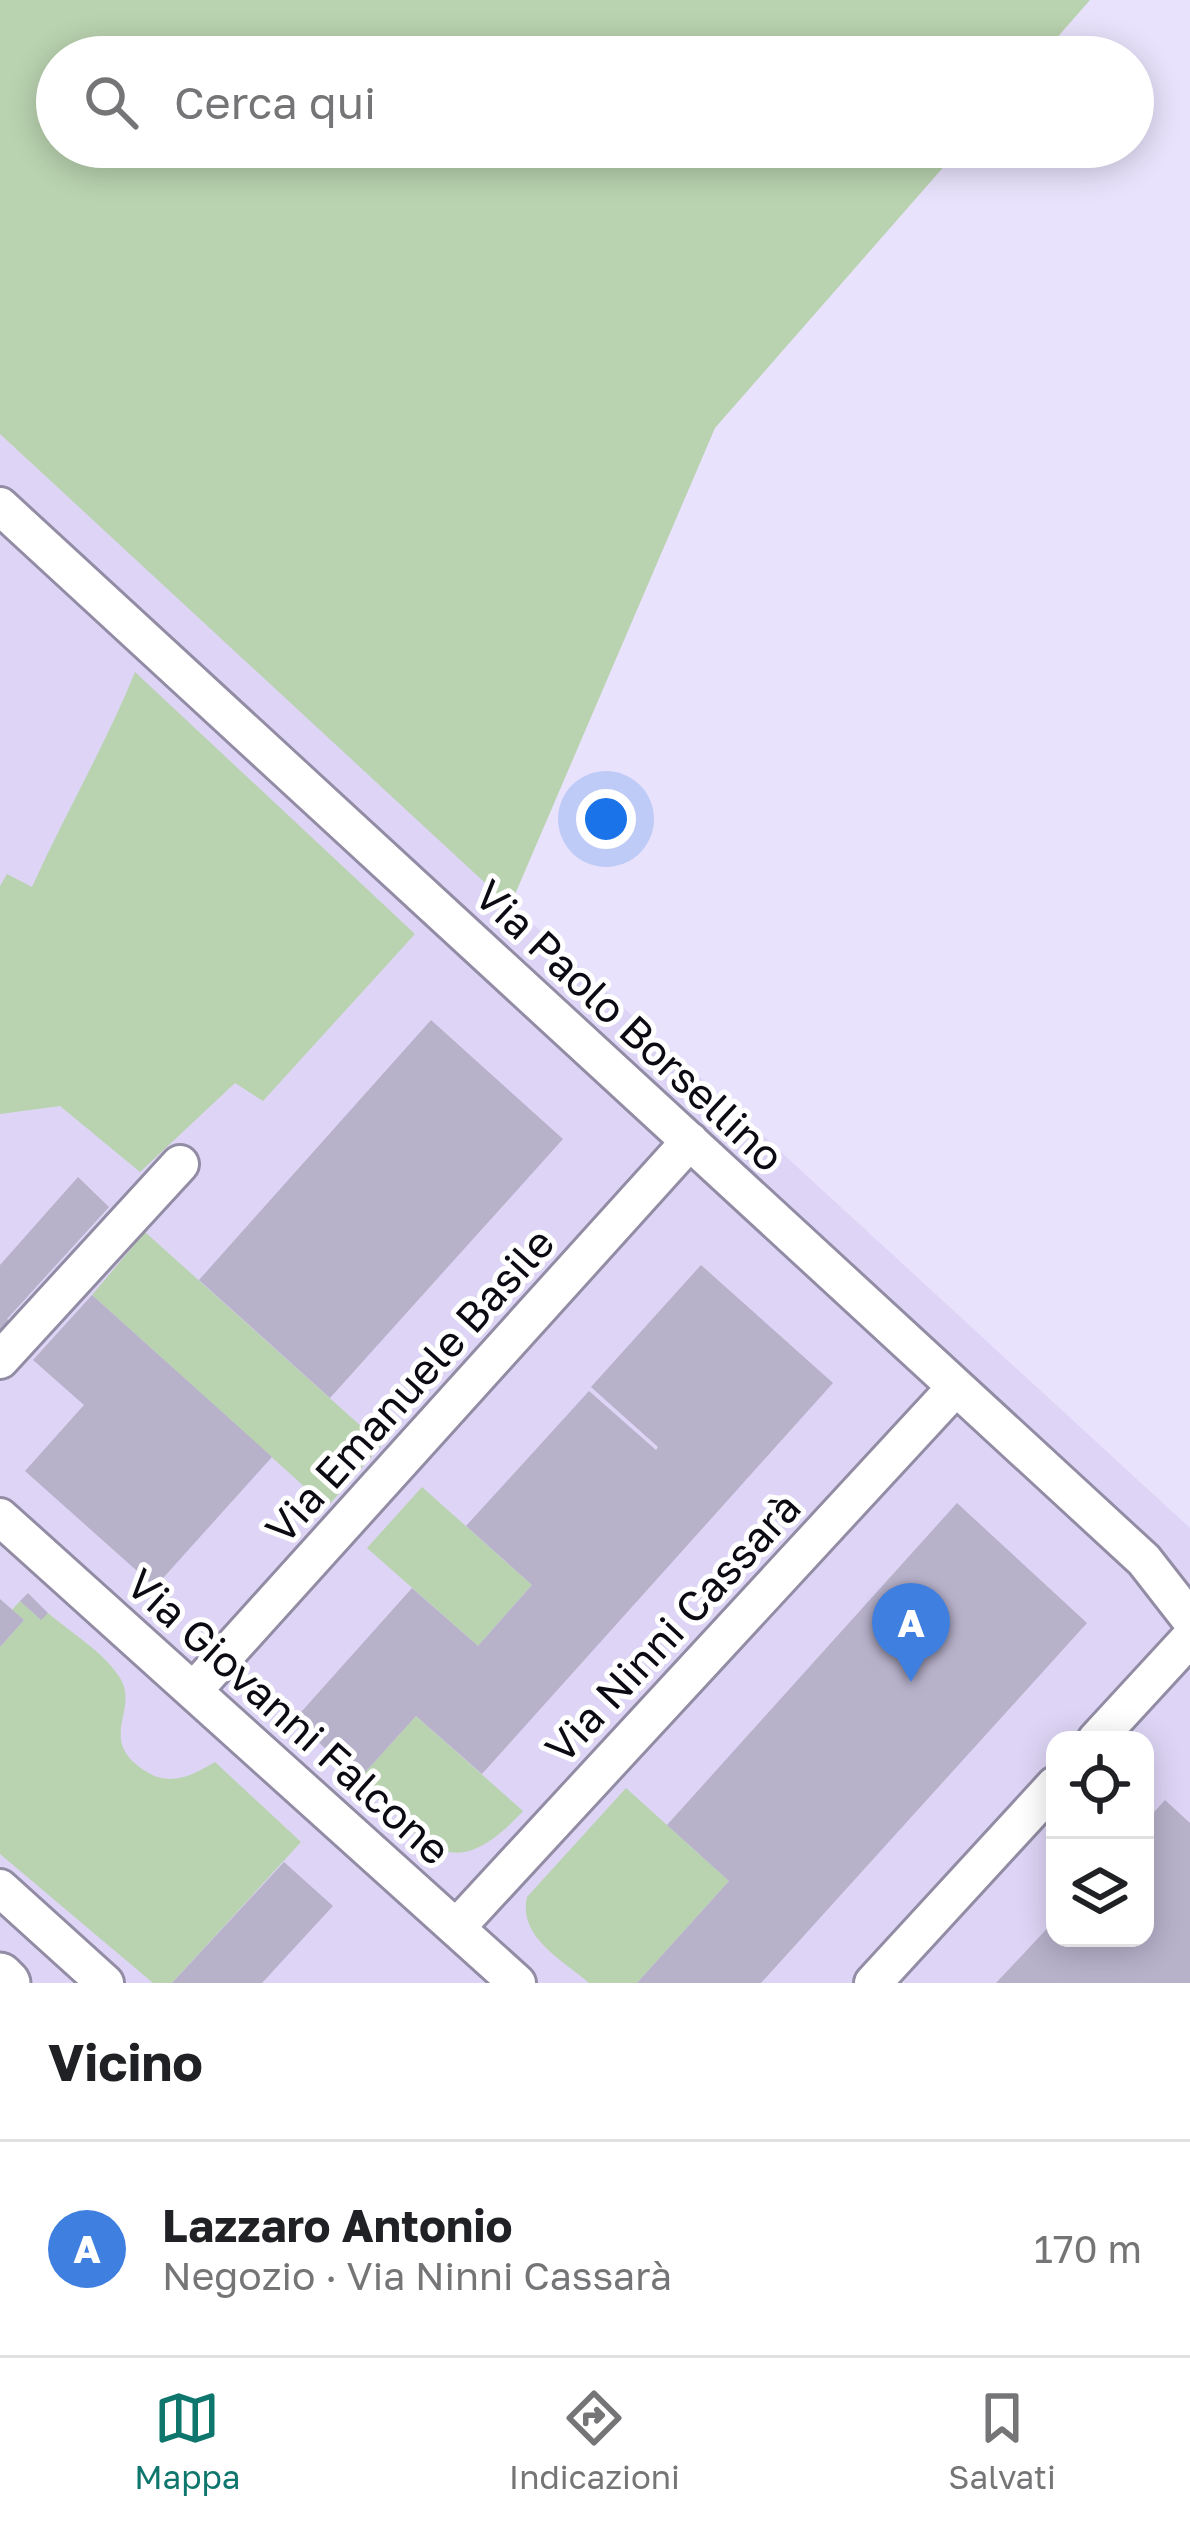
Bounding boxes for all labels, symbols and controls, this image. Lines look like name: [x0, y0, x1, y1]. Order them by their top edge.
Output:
search box: [36, 36, 1154, 168]
icon: search: [78, 69, 144, 135]
text: Cerca qui: [174, 75, 376, 129]
your location: [576, 789, 636, 849]
street label: Via Paolo Borsellino: [465, 869, 795, 1181]
street label: Via Emanuele Basile: [254, 1217, 564, 1553]
street label: Via Ninni Cassarà: [534, 1482, 810, 1772]
street label: Via Giovanni Falcone: [117, 1558, 461, 1874]
pin: A: [872, 1583, 950, 1682]
map controls: [1046, 1731, 1154, 1947]
button: locate: [1046, 1731, 1154, 1839]
button: layers: [1046, 1839, 1154, 1947]
text: Vicino: [48, 2031, 203, 2092]
text: Lazzaro Antonio: [162, 2198, 513, 2252]
text: A: [73, 2225, 101, 2272]
text: 170 m: [1034, 2225, 1142, 2272]
text: Negozio · Via Ninni Cassarà: [162, 2252, 672, 2299]
tab: Mappa: [134, 2385, 240, 2496]
tab: Indicazioni: [509, 2385, 680, 2496]
tab: Salvati: [948, 2385, 1056, 2496]

